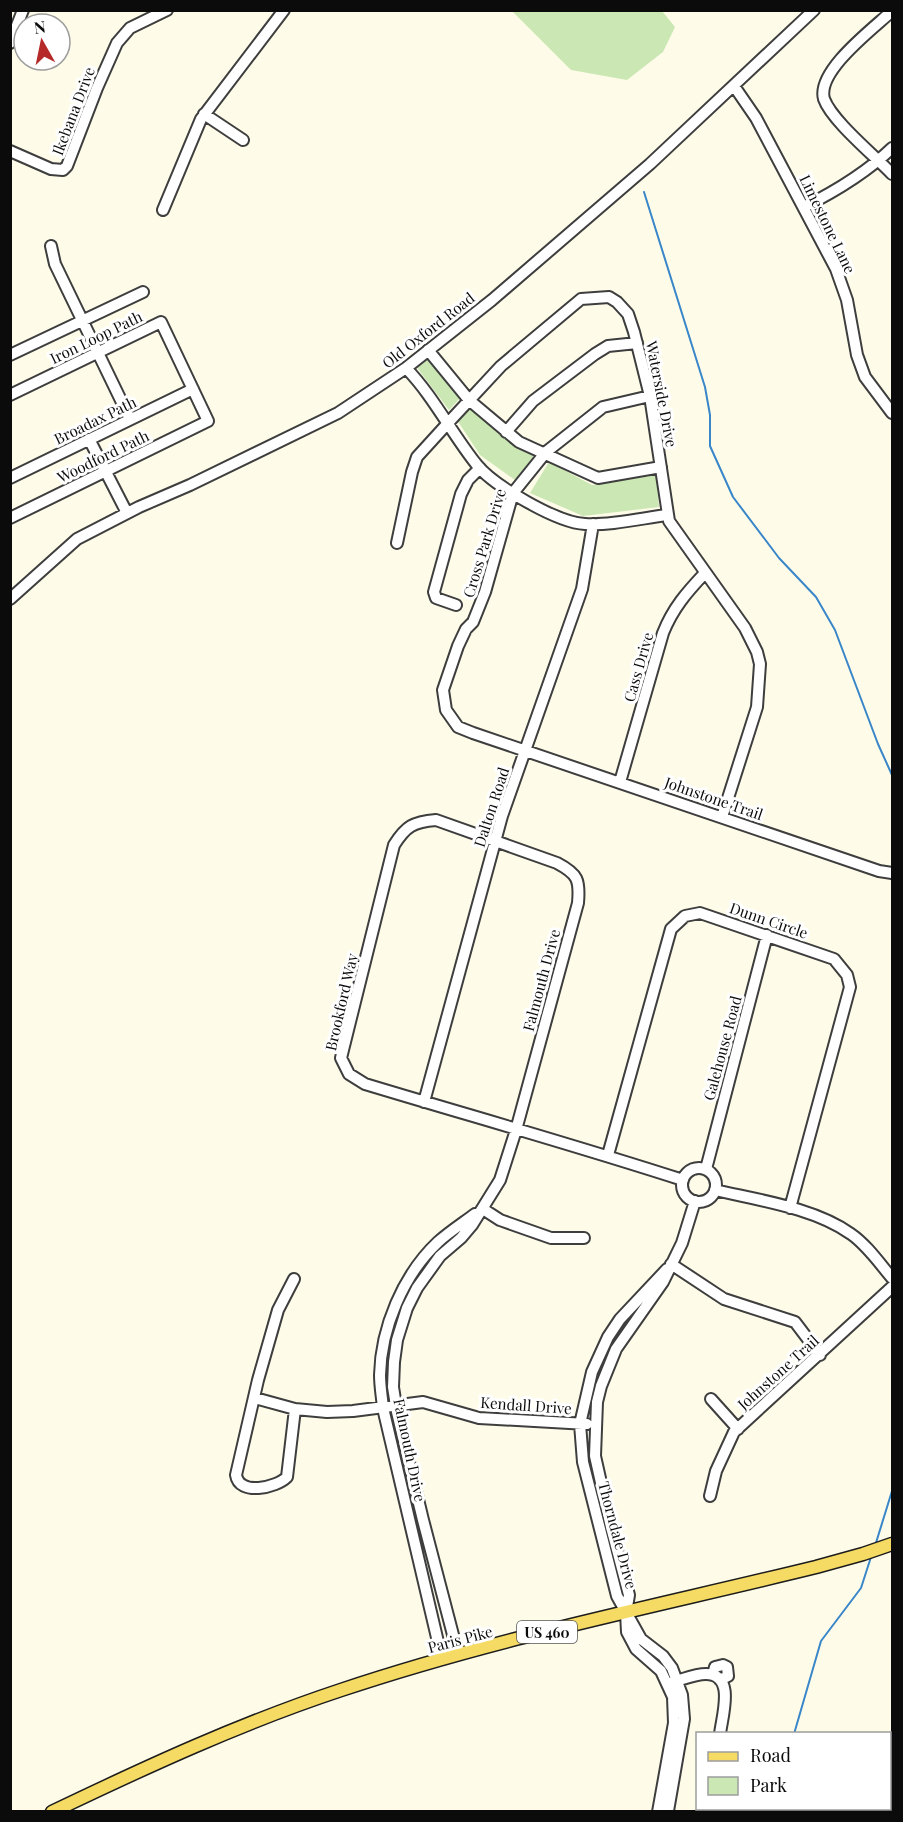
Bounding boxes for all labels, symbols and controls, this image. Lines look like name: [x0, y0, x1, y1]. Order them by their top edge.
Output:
north arrow: [12, 12, 72, 72]
text: N: [32, 15, 47, 38]
street label: Ikebana Drive: [47, 64, 99, 158]
street label: Limestone Lane: [795, 171, 861, 277]
street label: Old Oxford Road: [378, 287, 479, 372]
street label: Iron Loop Path: [47, 306, 146, 368]
street label: Waterside Drive: [642, 338, 682, 449]
street label: Broadax Path: [51, 391, 140, 449]
street label: Woodford Path: [53, 425, 152, 487]
street label: Cross Park Drive: [458, 486, 510, 600]
street label: Cass Drive: [619, 630, 657, 704]
street label: Dalton Road: [469, 764, 513, 850]
street label: Johnstone Trail: [661, 771, 766, 824]
street label: Dunn Circle: [727, 897, 811, 943]
street label: Falmouth Drive: [518, 927, 564, 1033]
street label: Brookford Way: [320, 951, 362, 1053]
street label: Galehouse Road: [698, 993, 746, 1103]
street label: Johnstone Trail: [732, 1330, 823, 1414]
street label: Kendall Drive: [480, 1392, 572, 1418]
street label: Falmouth Drive: [389, 1397, 431, 1503]
street label: Thorndale Drive: [594, 1479, 642, 1591]
street label: Paris Pike: [425, 1621, 495, 1657]
road number: US 460: [517, 1621, 577, 1643]
legend: [696, 1732, 891, 1810]
text: Road: [750, 1743, 791, 1767]
text: Park: [750, 1773, 787, 1797]

